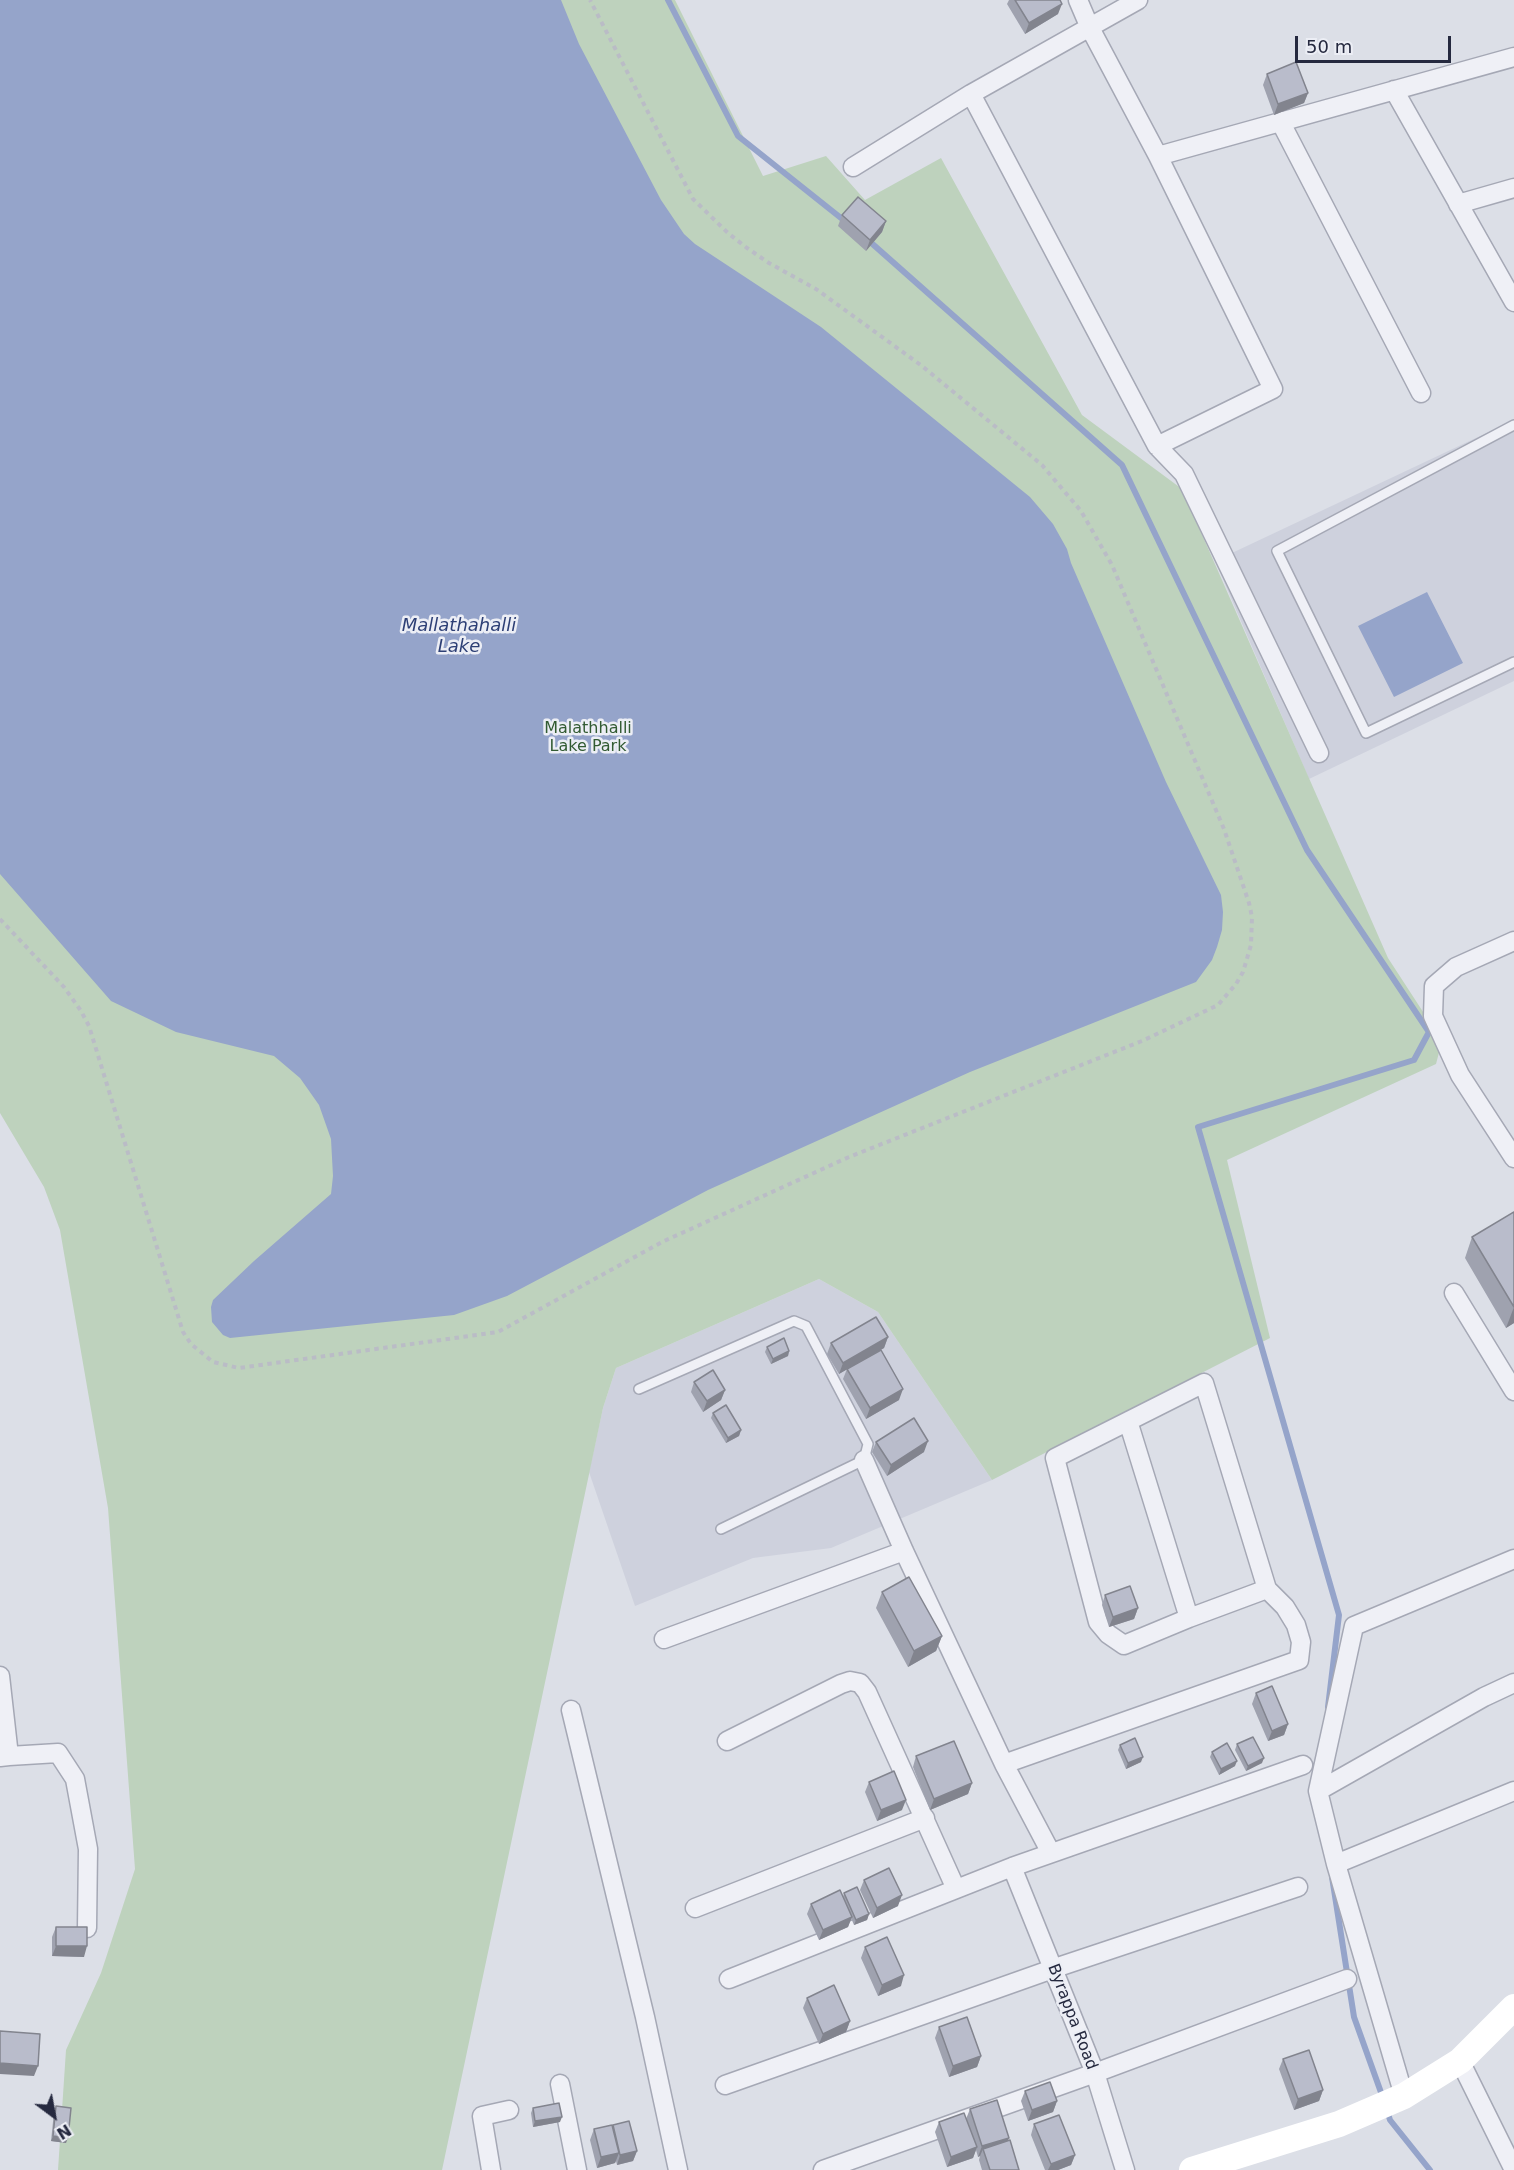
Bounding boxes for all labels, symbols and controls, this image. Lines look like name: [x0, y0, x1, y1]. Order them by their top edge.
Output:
scale bar: [1298, 24, 1454, 62]
text: 50 m: [1306, 36, 1352, 57]
water label: Mallathahalli Lake: [402, 615, 516, 658]
park label: Malathhalli Lake Park: [544, 719, 632, 757]
street label: Byrappa Road: [1043, 1961, 1101, 2073]
north arrow: [24, 2086, 84, 2146]
text: N: [53, 2120, 75, 2143]

